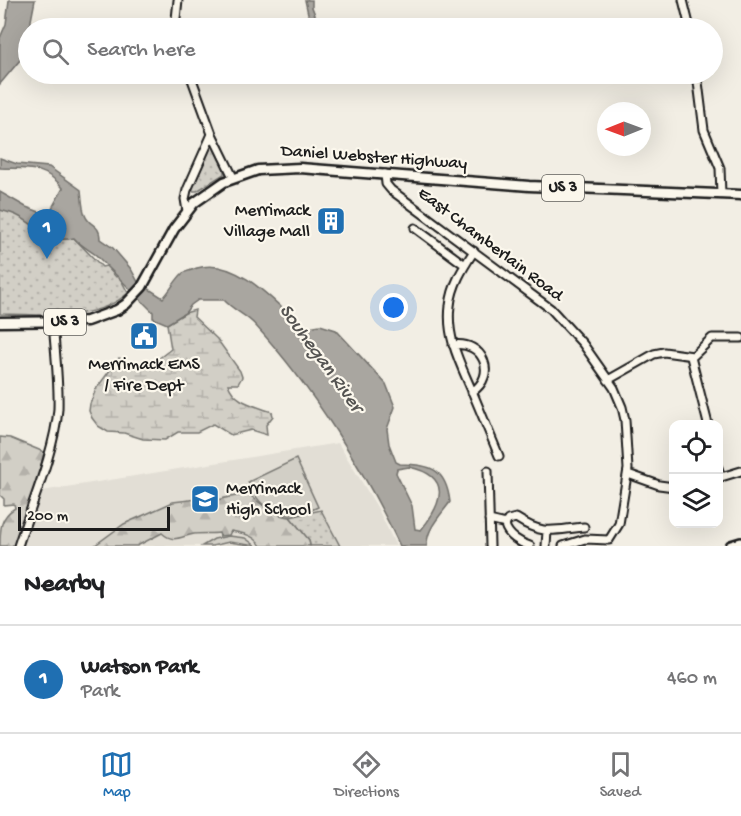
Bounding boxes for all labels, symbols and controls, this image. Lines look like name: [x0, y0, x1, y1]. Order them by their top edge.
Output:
search box: [18, 18, 723, 84]
icon: search: [39, 35, 72, 68]
text: Search here: [87, 38, 195, 64]
north arrow: [597, 102, 651, 156]
street label: Daniel Webster Highway: [279, 141, 468, 175]
road number: US 3: [542, 175, 584, 201]
street label: East Chamberlain Road: [413, 183, 568, 307]
place label: Merrimack Village Mall: [223, 201, 312, 243]
building icon: Merrimack Village Mall: [315, 205, 347, 237]
pin: 1: [28, 210, 66, 259]
your location: [379, 293, 408, 322]
water label: Souhegan River: [273, 301, 369, 421]
road number: US 3: [44, 309, 86, 335]
public building icon: Merrimack EMS / Fire Dept: [128, 320, 160, 352]
place label: Merrimack EMS / Fire Dept: [88, 355, 200, 397]
map controls: [669, 420, 723, 528]
button: locate: [669, 420, 723, 474]
button: layers: [669, 474, 723, 528]
place label: Merrimack High School: [226, 479, 311, 521]
school or university icon: Merrimack High School: [189, 483, 221, 515]
scale bar: [18, 504, 170, 532]
text: 200 m: [27, 508, 68, 527]
text: Nearby: [24, 570, 105, 601]
text: Watson Park: [81, 655, 198, 681]
text: 1: [39, 668, 48, 691]
text: 460 m: [667, 668, 717, 691]
text: Park: [81, 681, 119, 704]
tab: Map: [100, 748, 133, 803]
tab: Directions: [334, 748, 399, 803]
tab: Saved: [600, 748, 641, 803]

